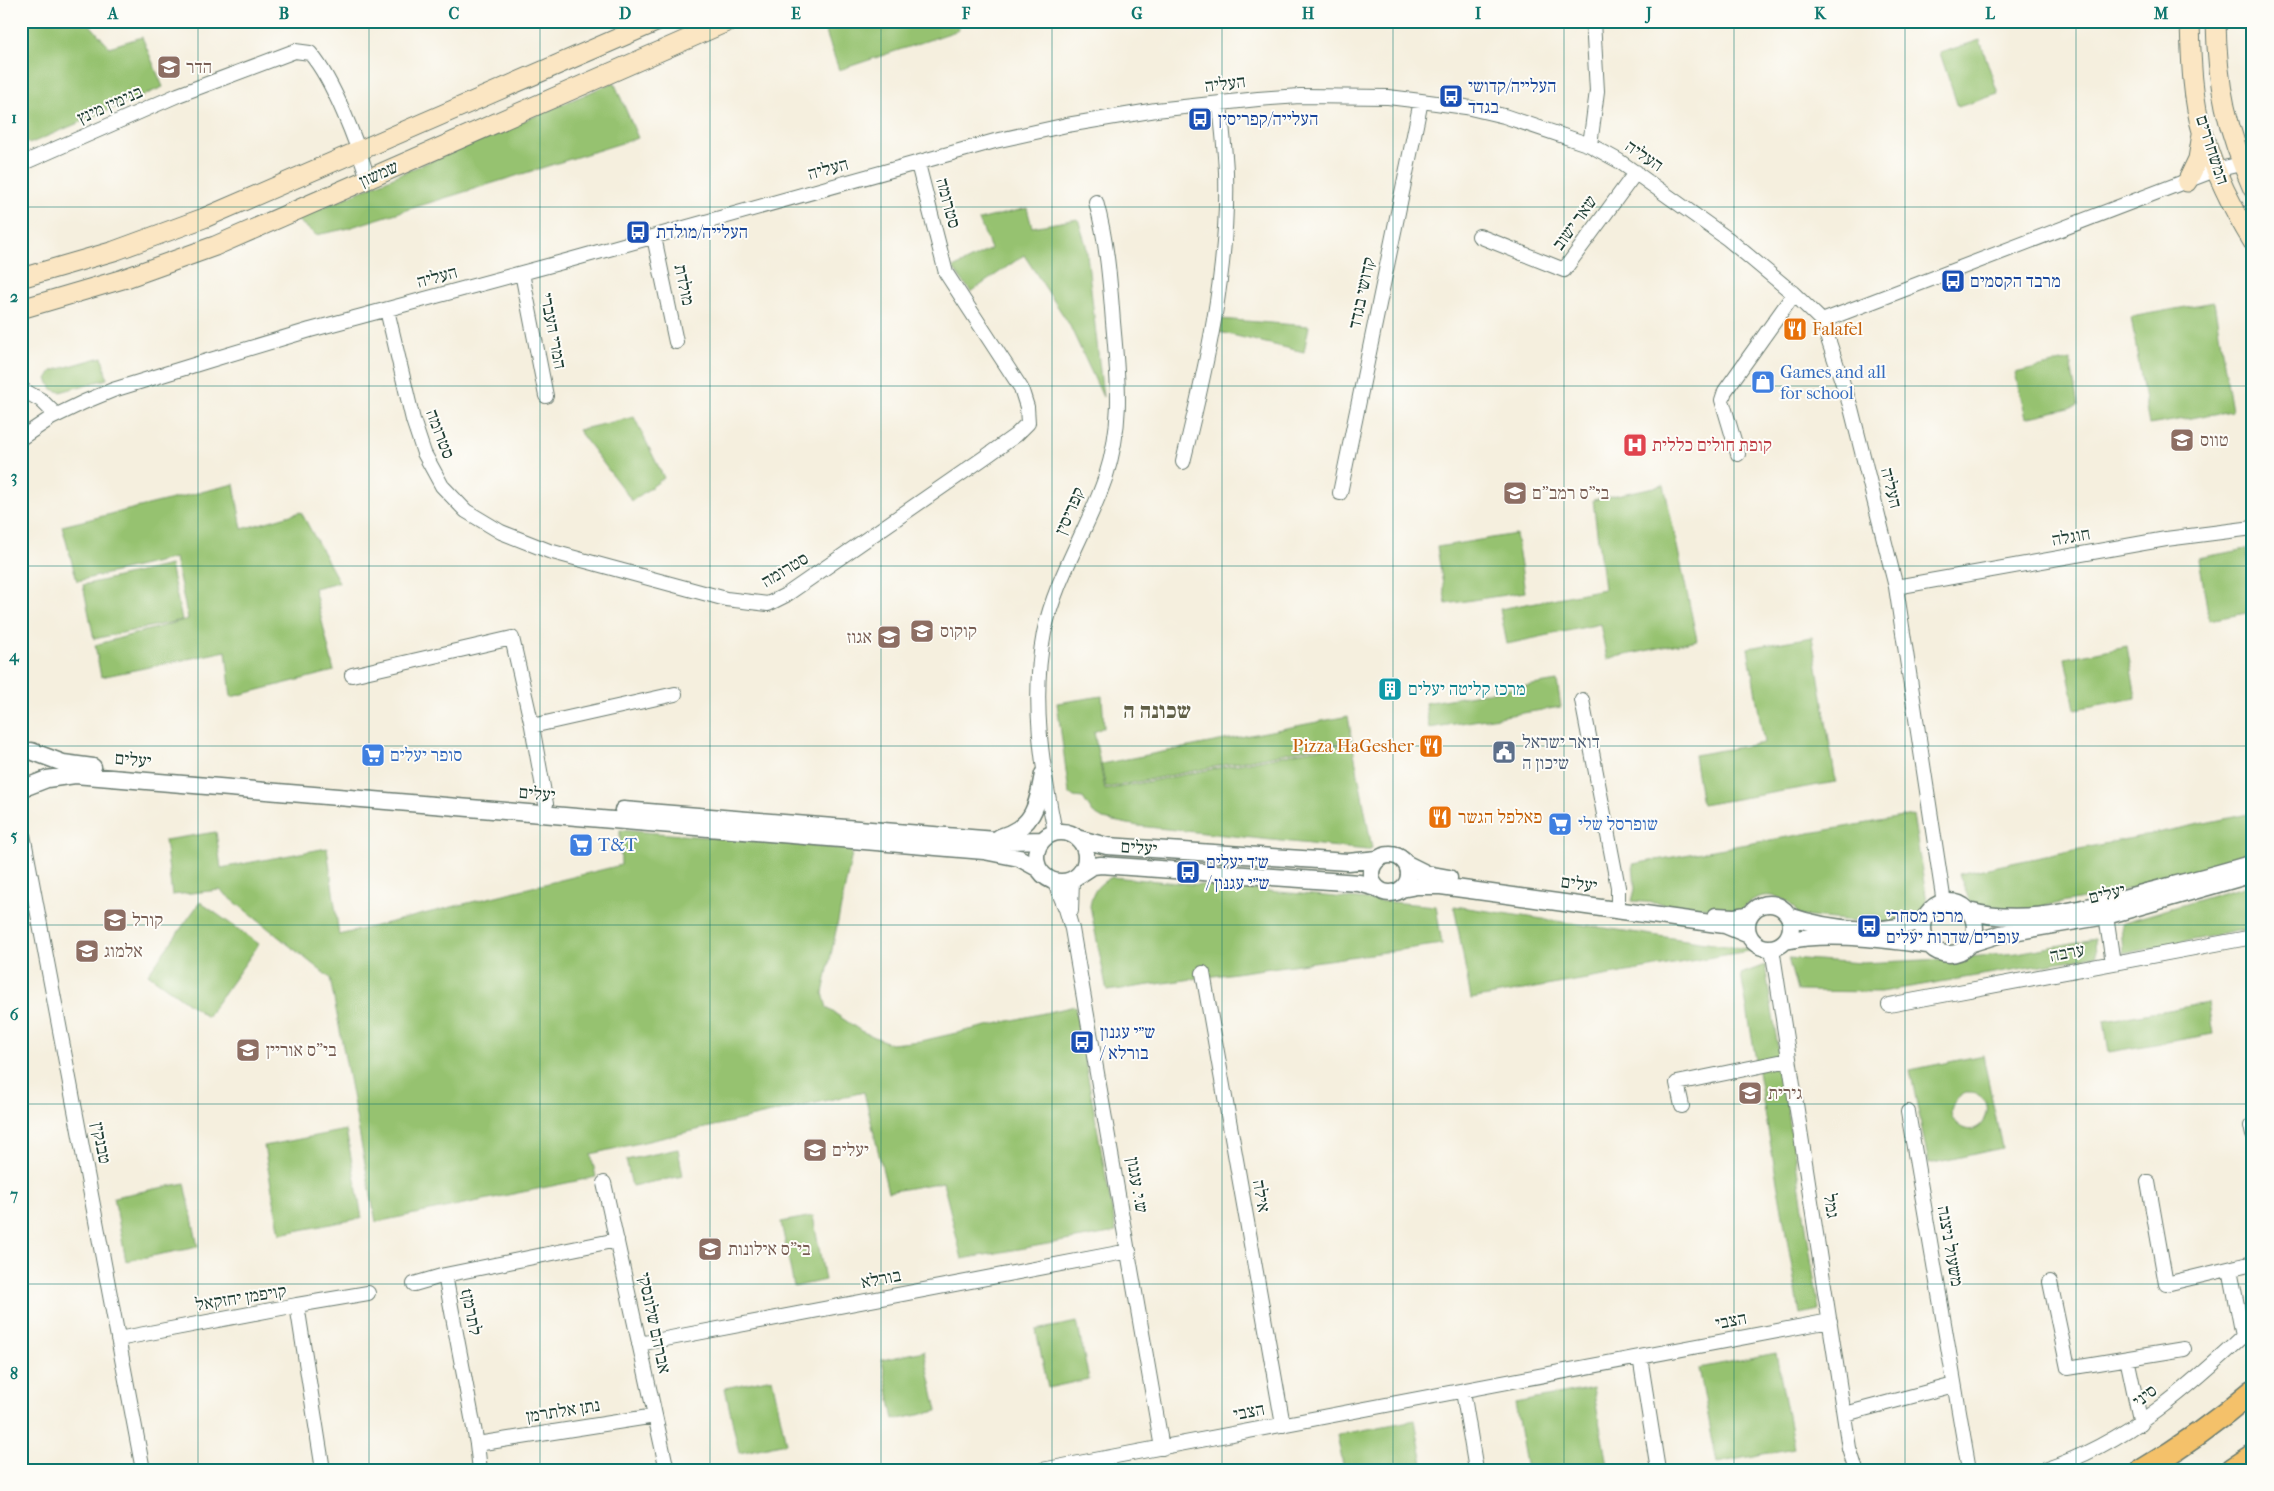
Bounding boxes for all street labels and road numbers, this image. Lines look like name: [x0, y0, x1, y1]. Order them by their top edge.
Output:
street label: העליה: [1203, 71, 1247, 97]
street label: בנימין מינץ: [74, 81, 146, 129]
street label: המשחררים: [2191, 113, 2233, 187]
street label: העליה: [1621, 136, 1667, 176]
street label: העליה: [805, 154, 851, 184]
street label: שמשון: [356, 156, 402, 192]
street label: סטרומה: [931, 176, 965, 230]
street label: שאר ישוב: [1548, 192, 1602, 254]
street label: קדושי בגדד: [1344, 255, 1380, 331]
street label: העליה: [414, 262, 460, 292]
street label: מולדת: [669, 263, 699, 307]
street label: המרי העברי: [535, 291, 571, 371]
street label: סטרומה: [421, 406, 459, 462]
street label: העליה: [1876, 465, 1906, 511]
street label: קפריסין: [1051, 484, 1089, 538]
street label: חוגלה: [2050, 523, 2092, 551]
street label: סטרומה: [758, 548, 812, 592]
street label: יעלים: [114, 748, 152, 772]
street label: יעלים: [518, 782, 556, 806]
street label: יעלים: [1120, 836, 1158, 860]
street label: יעלים: [1559, 871, 1599, 897]
street label: יעלים: [2087, 880, 2127, 908]
street label: ערבה: [2048, 939, 2086, 967]
street label: טבנקין: [87, 1120, 115, 1166]
street label: ש.י. עגנון: [1122, 1155, 1152, 1215]
street label: אילה: [1248, 1178, 1274, 1214]
street label: גמל: [1819, 1192, 1843, 1220]
street label: משעול ניצנה: [1933, 1204, 1967, 1288]
street label: בורלא: [859, 1265, 903, 1293]
street label: אברהם שלונסקי: [633, 1270, 675, 1376]
street label: קויפמן יחזקאל: [194, 1280, 288, 1316]
street label: tלתרמן: [456, 1287, 486, 1337]
street label: הצבי: [1713, 1308, 1749, 1334]
street label: סיני: [2129, 1380, 2161, 1412]
street label: נתן אלתרמן: [524, 1395, 602, 1427]
street label: הצבי: [1231, 1399, 1267, 1425]

